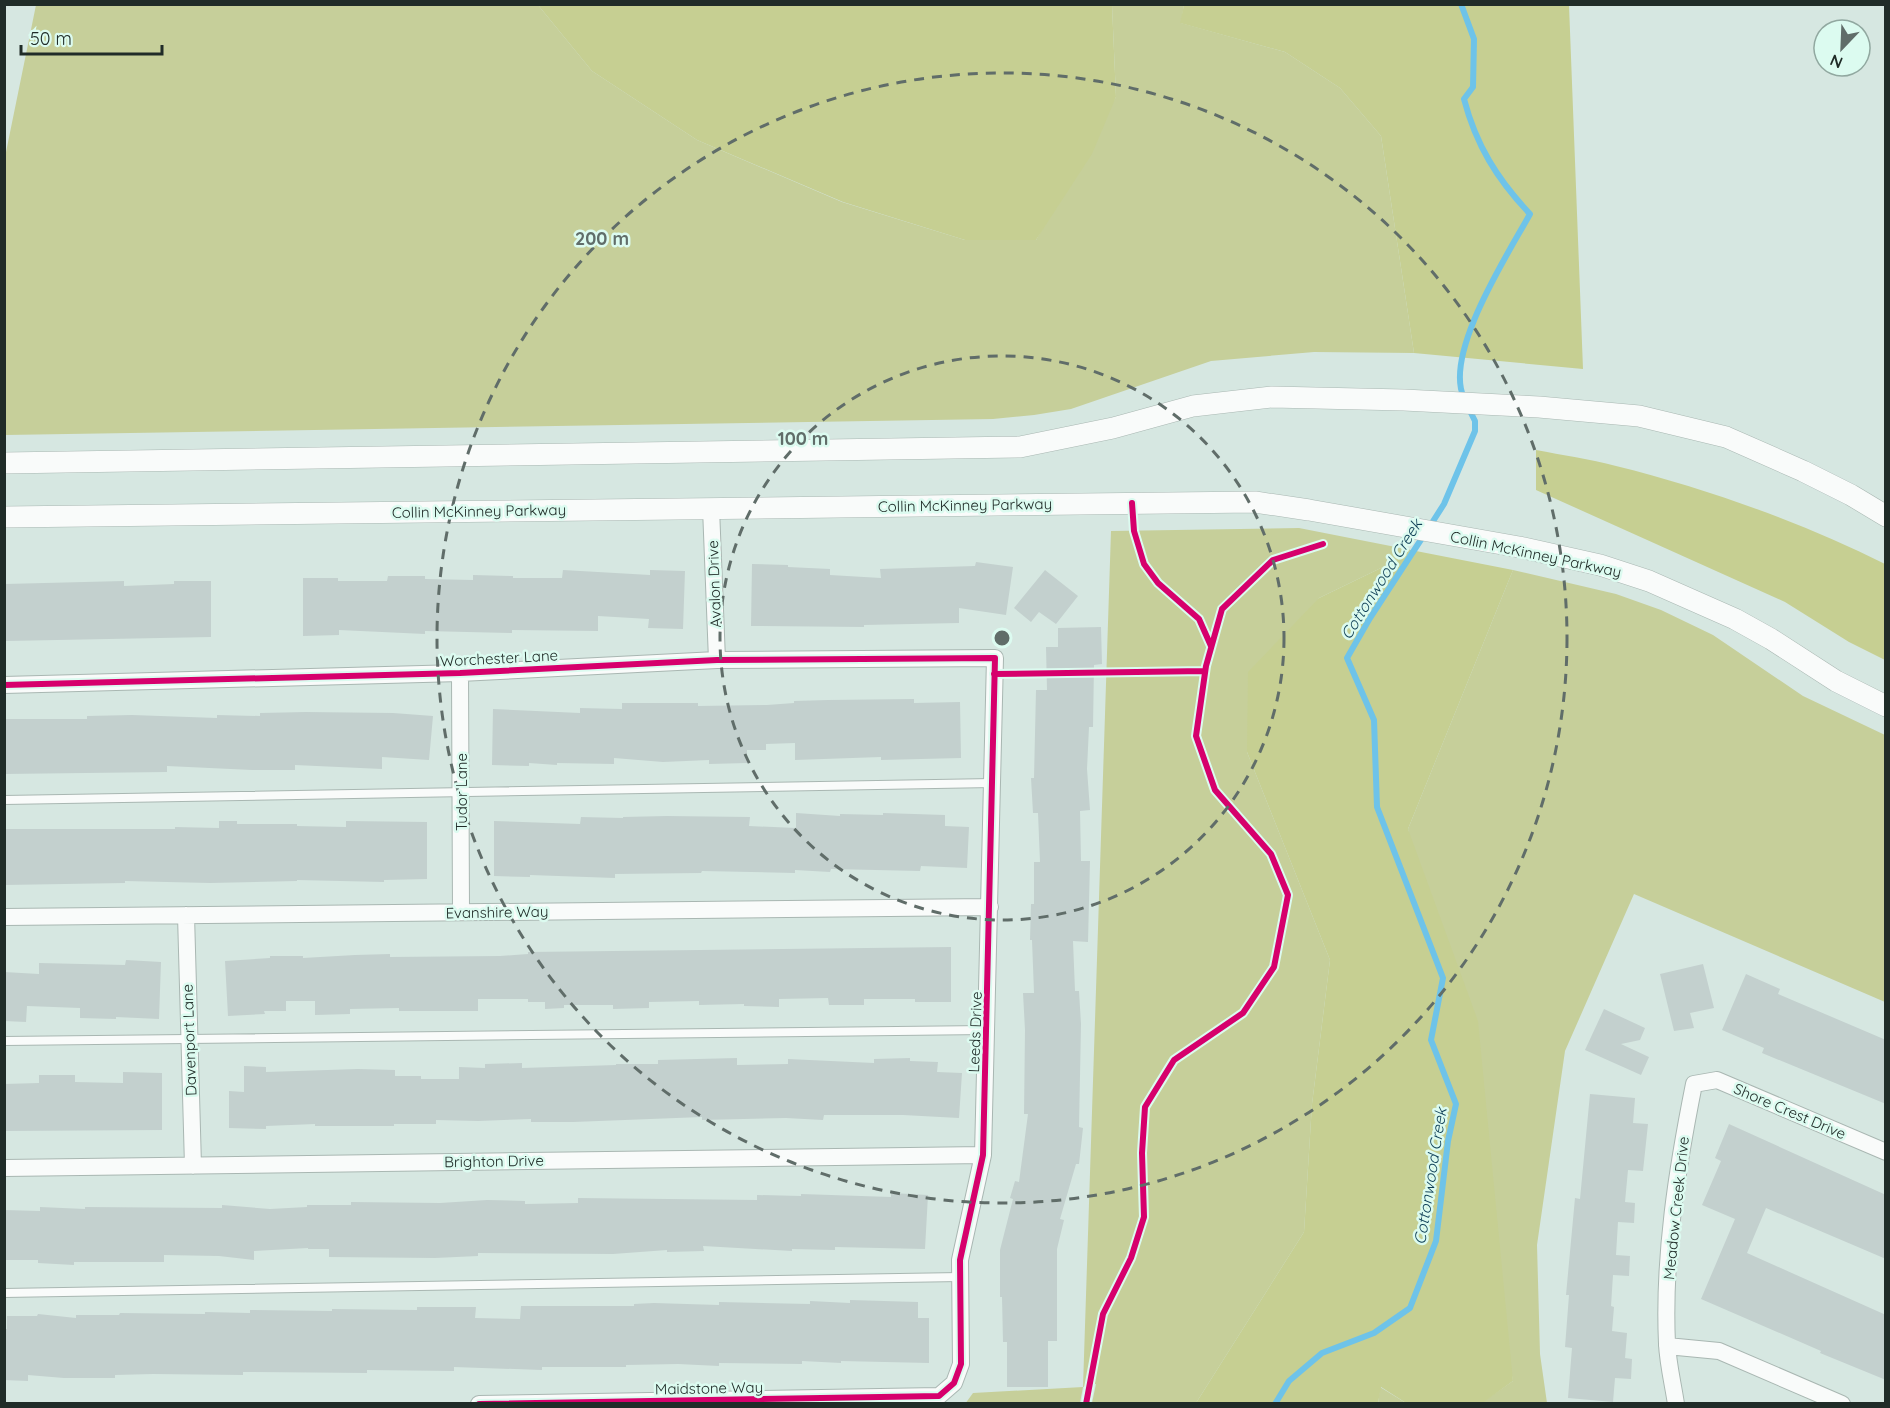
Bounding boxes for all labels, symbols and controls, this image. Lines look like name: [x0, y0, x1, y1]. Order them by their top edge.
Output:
scale bar: [21, 18, 162, 56]
north arrow: [1812, 18, 1872, 78]
text: 50 m: [30, 27, 72, 50]
text: N: [1827, 50, 1845, 73]
text: 200 m: [575, 227, 629, 250]
text: 100 m: [778, 427, 828, 450]
street label: Collin McKinney Parkway: [878, 494, 1052, 516]
street label: Collin McKinney Parkway: [392, 500, 566, 522]
water label: Cottonwood Creek: [1336, 514, 1427, 643]
street label: Collin McKinney Parkway: [1449, 527, 1623, 581]
street label: Avalon Drive: [703, 540, 725, 628]
centre of rings: [992, 628, 1012, 648]
street label: Worchester Lane: [440, 645, 558, 671]
street label: Tudor Lane: [452, 753, 471, 831]
street label: Evanshire Way: [445, 902, 549, 922]
street label: Davenport Lane: [178, 984, 200, 1096]
street label: Leeds Drive: [964, 991, 986, 1073]
street label: Shore Crest Drive: [1731, 1079, 1849, 1143]
water label: Cottonwood Creek: [1409, 1105, 1451, 1246]
street label: Meadow Creek Drive: [1659, 1135, 1693, 1281]
street label: Brighton Drive: [444, 1151, 544, 1171]
street label: Maidstone Way: [655, 1378, 763, 1398]

